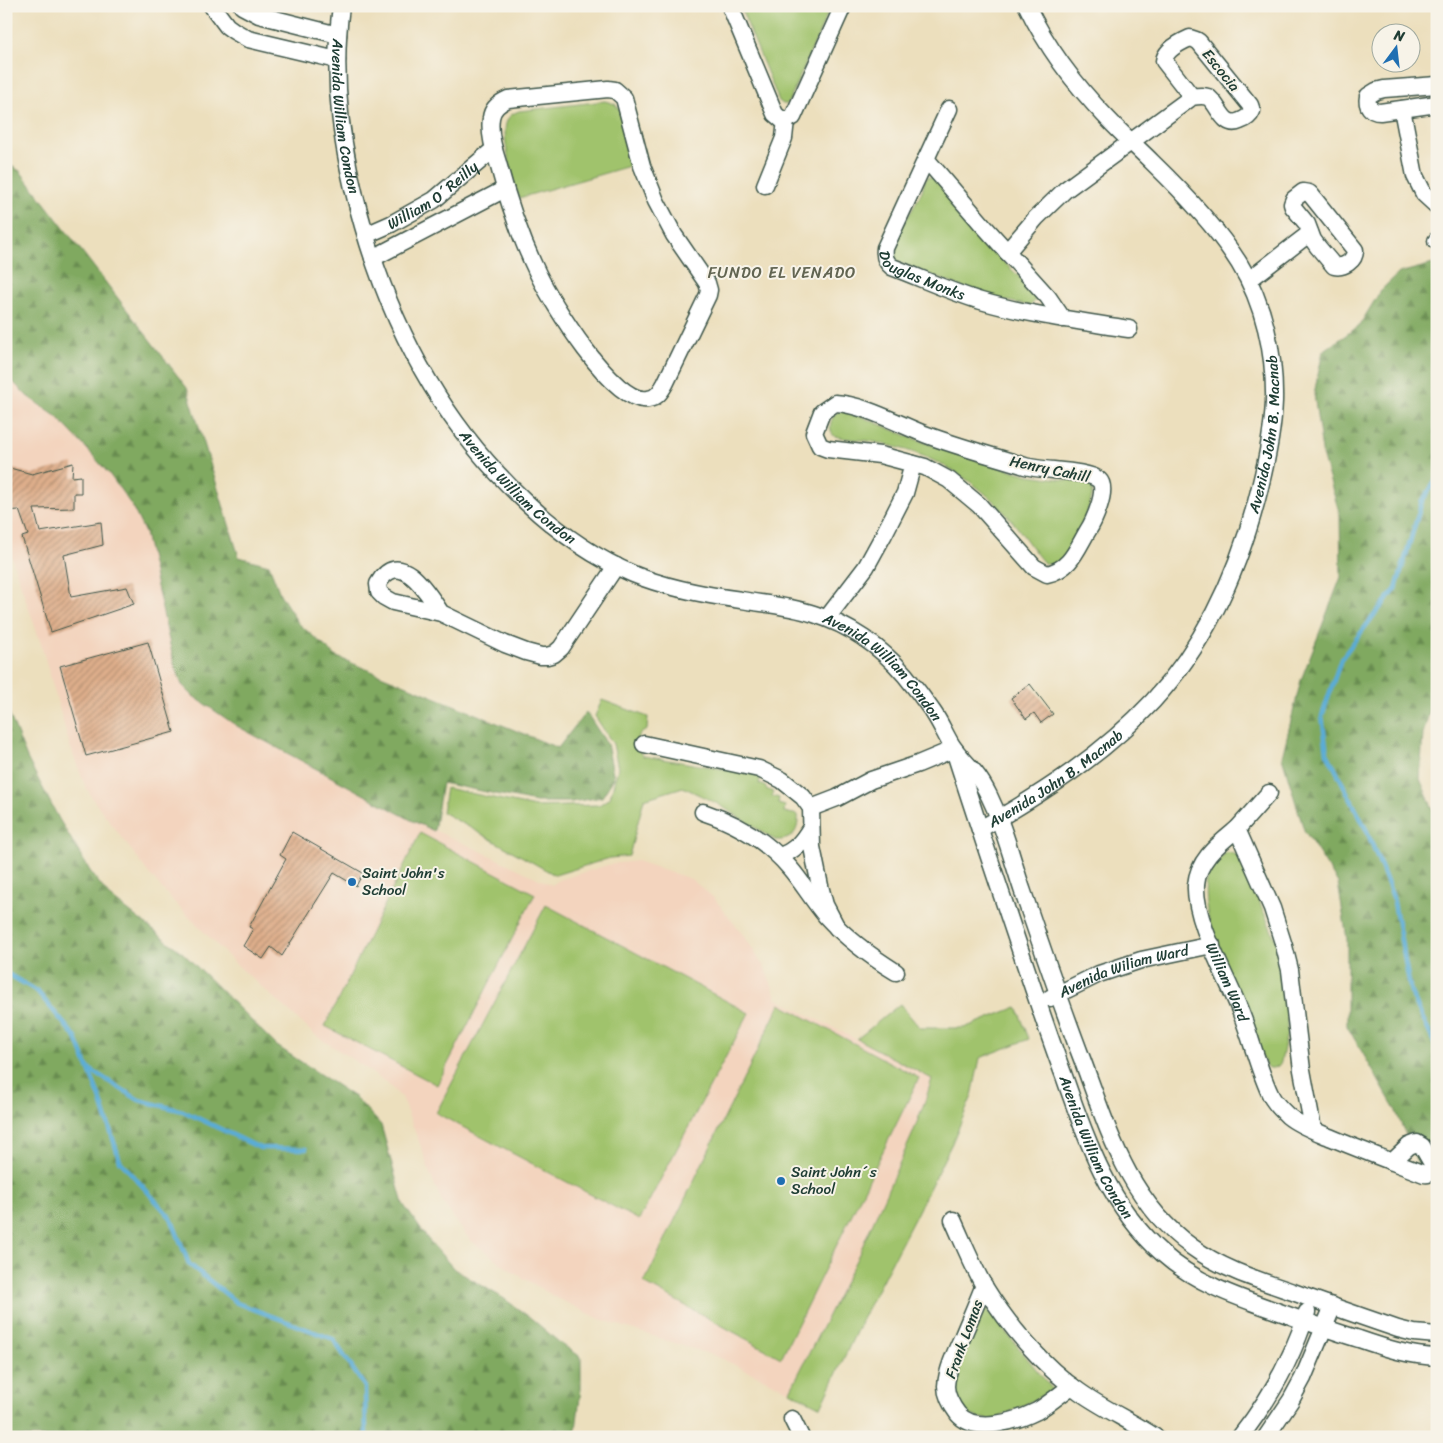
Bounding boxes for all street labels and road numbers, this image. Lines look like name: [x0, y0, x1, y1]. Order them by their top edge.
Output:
street label: Avenida William Condon: [324, 37, 367, 197]
street label: Escocia: [1195, 43, 1247, 98]
street label: William O´Reilly: [382, 154, 485, 237]
street label: Douglas Monks: [871, 249, 969, 308]
street label: Avenida John B. Macnab: [1240, 354, 1287, 517]
street label: Avenida William Condon: [452, 423, 581, 552]
street label: Henry Cahill: [1007, 448, 1093, 490]
street label: Avenida William Condon: [818, 605, 949, 727]
street label: Avenida John B. Macnab: [982, 723, 1129, 835]
street label: Avenida Wiliam Ward: [1053, 937, 1192, 1005]
street label: William Ward: [1198, 938, 1257, 1026]
street label: Avenida William Condon: [1051, 1071, 1140, 1225]
street label: Frank Lomas: [938, 1296, 990, 1382]

